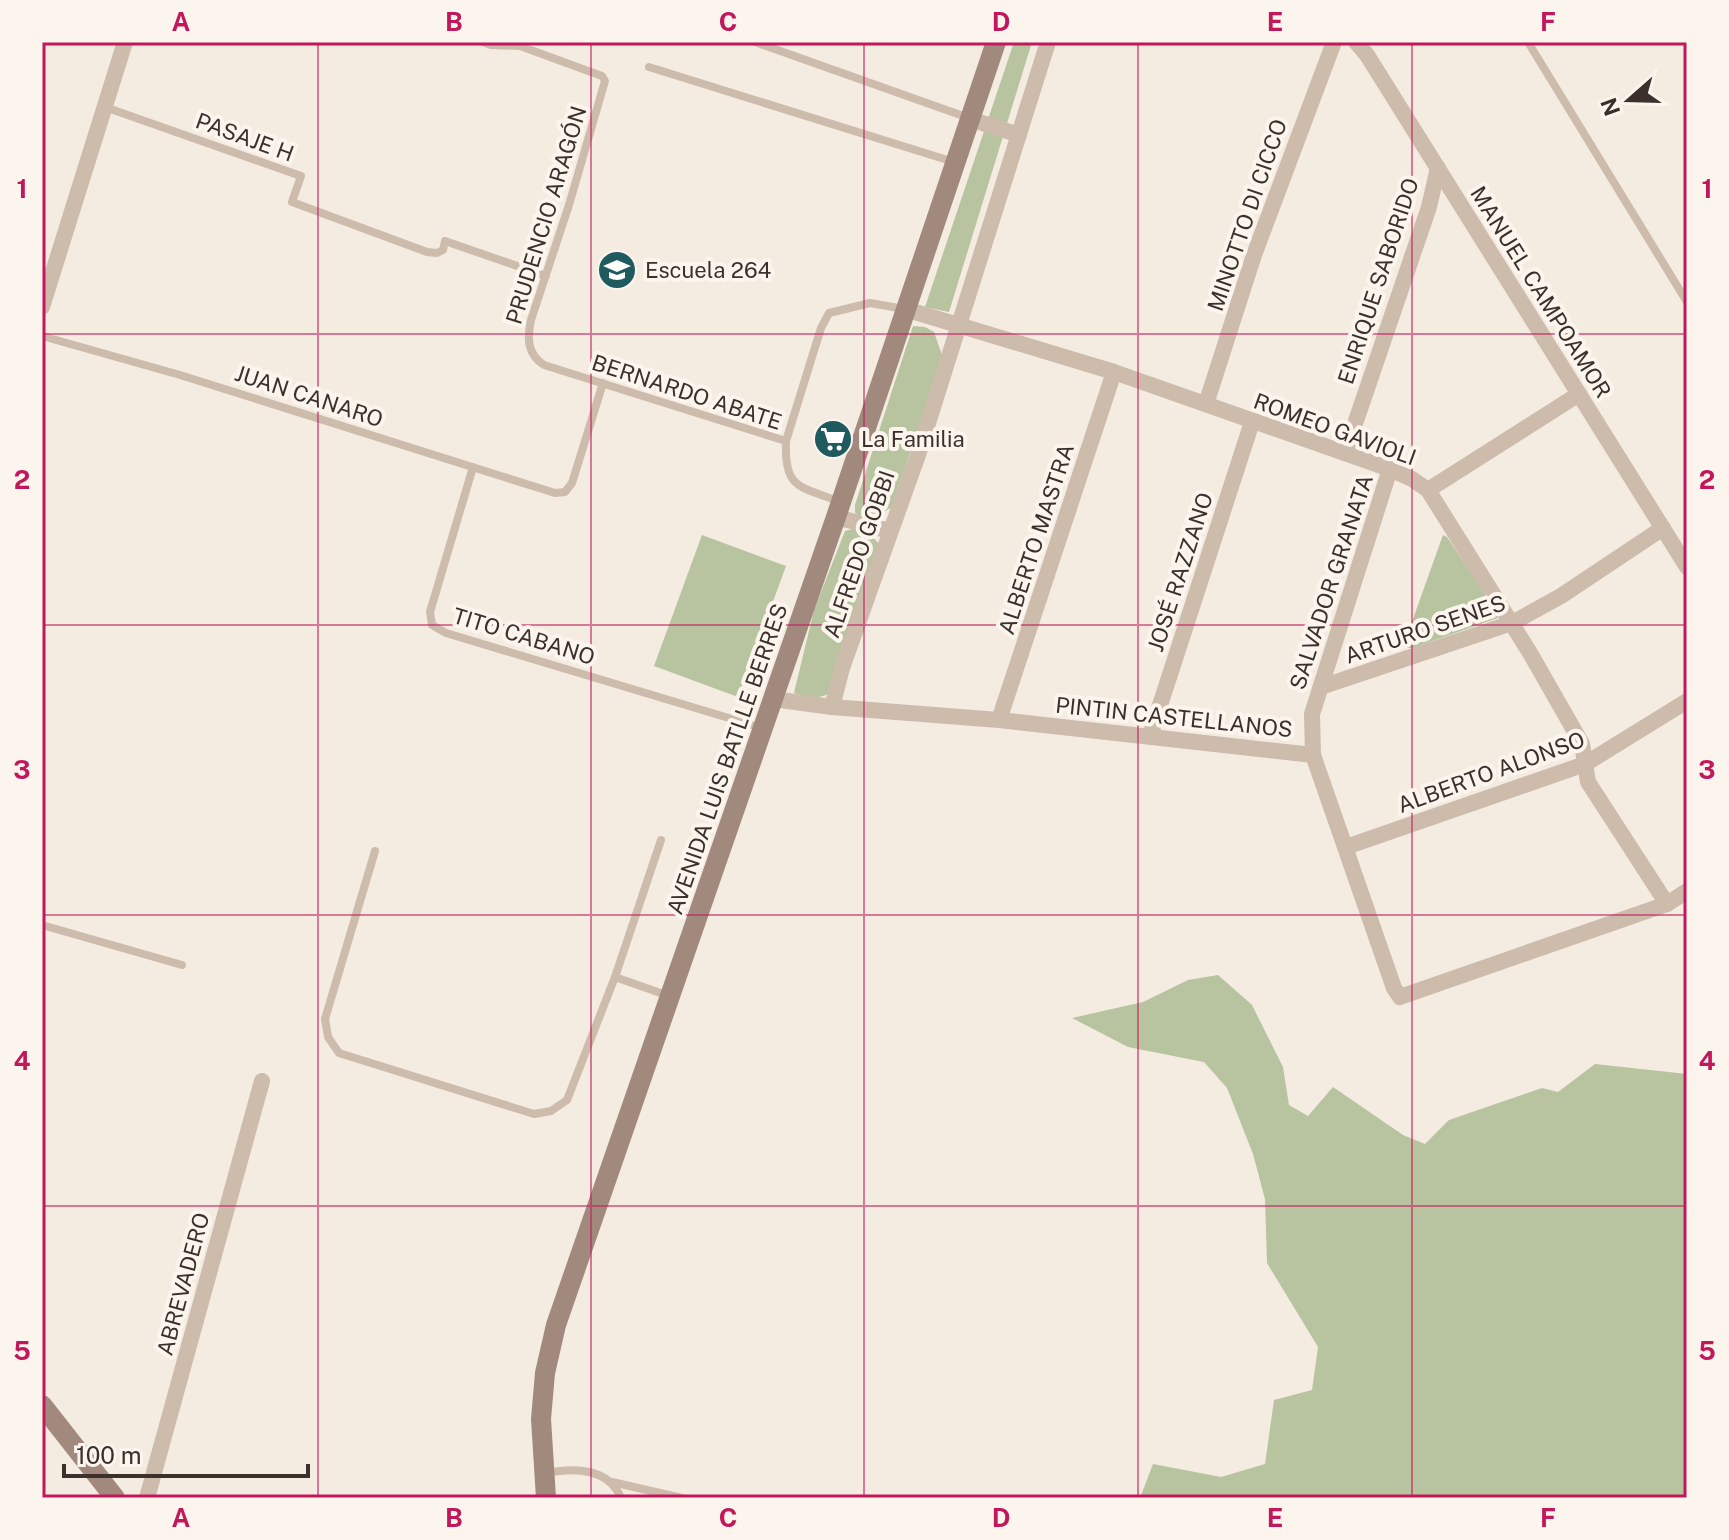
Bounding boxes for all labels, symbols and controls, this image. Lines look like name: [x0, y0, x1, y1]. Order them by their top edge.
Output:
text: A: [172, 6, 191, 37]
text: B: [445, 6, 463, 37]
text: C: [719, 6, 737, 37]
text: D: [992, 6, 1010, 37]
text: E: [1267, 6, 1283, 37]
text: F: [1540, 6, 1556, 37]
north arrow: [1589, 60, 1669, 140]
text: N: [1595, 94, 1625, 119]
street label: PRUDENCIO ARAGÓN: [499, 103, 592, 327]
street label: PASAJE H: [192, 107, 298, 167]
street label: MINOTTO DI CICCO: [1202, 116, 1292, 314]
text: 1: [16, 173, 28, 204]
text: 1: [1701, 173, 1713, 204]
street label: ENRIQUE SABORIDO: [1332, 175, 1424, 387]
street label: MANUEL CAMPOAMOR: [1465, 181, 1617, 403]
school or university icon: Escuela 264: [596, 249, 638, 291]
place label: Escuela 264: [645, 257, 772, 283]
street label: BERNARDO ABATE: [589, 349, 785, 435]
street label: JUAN CANARO: [232, 360, 386, 432]
street label: ROMEO GAVIOLI: [1250, 388, 1420, 470]
supermarket icon: La Familia: [812, 418, 854, 460]
place label: La Familia: [861, 426, 965, 452]
street label: ALBERTO MASTRA: [993, 440, 1079, 638]
text: 2: [14, 464, 30, 495]
text: 2: [1699, 464, 1715, 495]
street label: ALFREDO GOBBI: [818, 467, 900, 641]
street label: SALVADOR GRANATA: [1284, 471, 1378, 693]
street label: JOSÉ RAZZANO: [1142, 489, 1218, 655]
street label: ARTURO SENES: [1341, 589, 1509, 669]
street label: AVENIDA LUIS BATLLE BERRES: [662, 600, 792, 918]
street label: TITO CABANO: [450, 602, 598, 670]
street label: PINTIN CASTELLANOS: [1054, 692, 1294, 742]
street label: ALBERTO ALONSO: [1394, 726, 1588, 818]
text: 3: [13, 754, 31, 785]
text: 3: [1698, 754, 1716, 785]
text: 4: [13, 1045, 31, 1076]
text: 4: [1698, 1045, 1716, 1076]
street label: ABREVADERO: [151, 1210, 215, 1358]
text: 5: [13, 1335, 31, 1366]
text: 5: [1698, 1335, 1716, 1366]
scale bar: [64, 1428, 308, 1478]
text: 100 m: [76, 1441, 142, 1469]
text: A: [172, 1502, 191, 1533]
text: B: [445, 1502, 463, 1533]
text: C: [719, 1502, 737, 1533]
text: D: [992, 1502, 1010, 1533]
text: E: [1267, 1502, 1283, 1533]
text: F: [1540, 1502, 1556, 1533]

